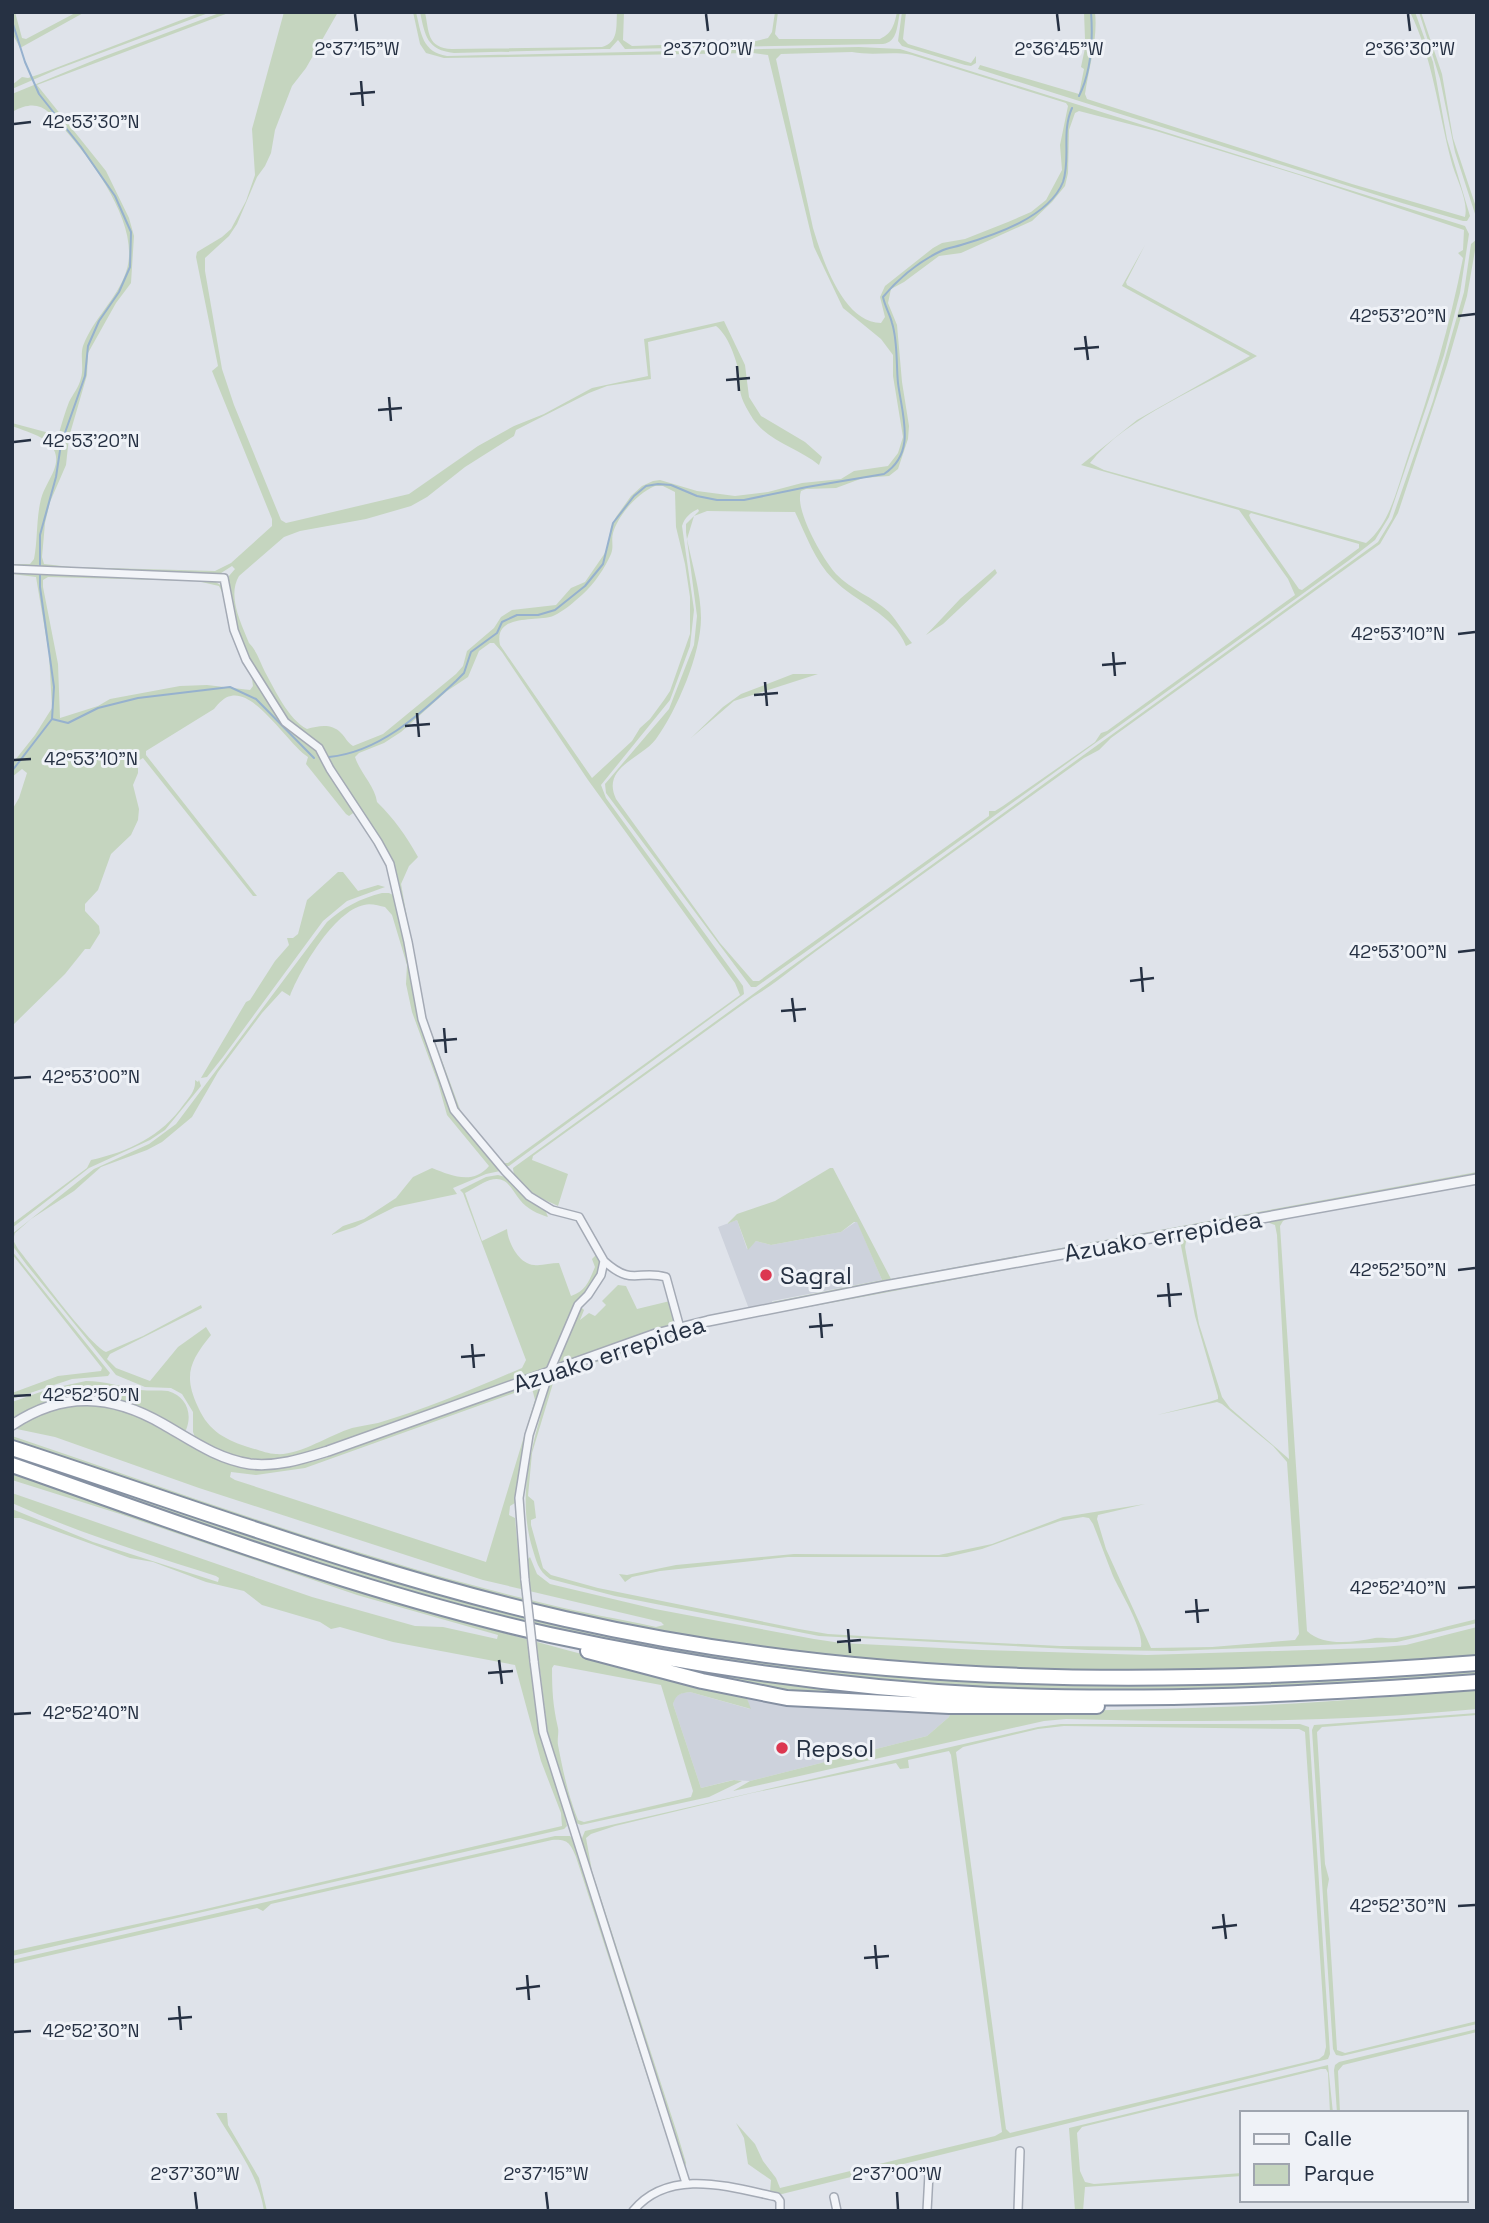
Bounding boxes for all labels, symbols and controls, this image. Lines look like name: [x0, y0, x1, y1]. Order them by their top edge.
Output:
text: 2°37'15"W: [315, 37, 400, 60]
text: 2°37'00"W: [663, 37, 753, 60]
text: 2°36'45"W: [1015, 37, 1104, 60]
text: 2°36'30"W: [1365, 37, 1455, 60]
text: 42°53'30"N: [42, 110, 140, 133]
text: 42°53'20"N: [1349, 304, 1447, 327]
text: 42°53'20"N: [42, 429, 140, 452]
text: 42°53'10"N: [1351, 622, 1445, 645]
text: 42°53'10"N: [44, 747, 138, 770]
text: 42°53'00"N: [1349, 940, 1447, 963]
text: 42°53'00"N: [42, 1065, 140, 1088]
street label: Azuako errepidea: [1062, 1203, 1264, 1269]
text: 42°52'50"N: [1350, 1258, 1446, 1281]
place label: Sagral: [780, 1260, 852, 1291]
marker: Sagral: [758, 1267, 774, 1283]
street label: Azuako errepidea: [509, 1308, 709, 1400]
text: 42°52'50"N: [43, 1383, 139, 1406]
text: 42°52'40"N: [1350, 1576, 1446, 1599]
text: 42°52'40"N: [43, 1701, 139, 1724]
place label: Repsol: [796, 1733, 874, 1764]
marker: Repsol: [774, 1740, 790, 1756]
text: 42°52'30"N: [1350, 1894, 1446, 1917]
text: 42°52'30"N: [43, 2019, 139, 2042]
legend: [1240, 2111, 1468, 2202]
text: Calle: [1304, 2125, 1352, 2152]
text: Parque: [1304, 2160, 1375, 2187]
text: 2°37'30"W: [150, 2162, 240, 2185]
text: 2°37'15"W: [504, 2162, 589, 2185]
text: 2°37'00"W: [852, 2162, 942, 2185]

